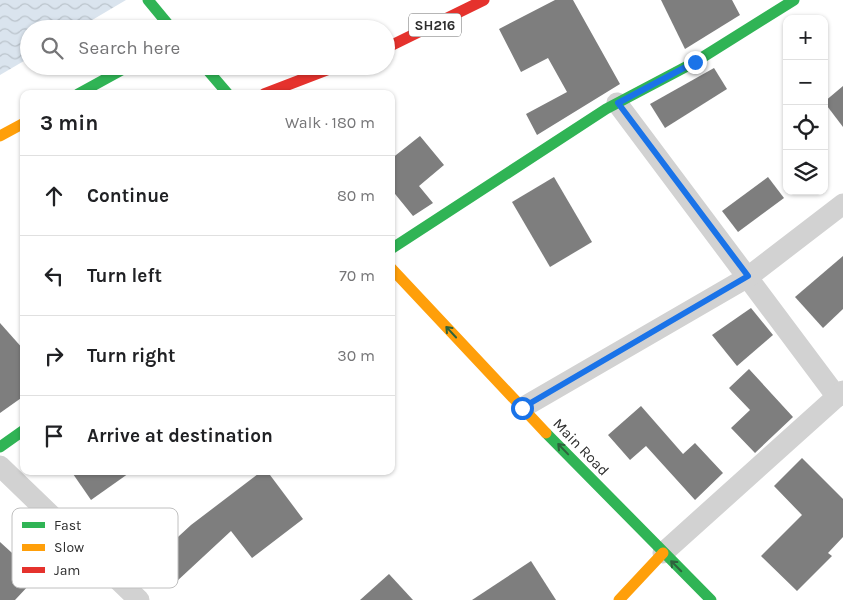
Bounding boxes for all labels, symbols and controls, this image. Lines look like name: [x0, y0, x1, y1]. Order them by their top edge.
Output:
road number: SH216: [409, 14, 461, 36]
map controls: [783, 15, 828, 195]
button: +: [783, 15, 828, 60]
search box: [20, 20, 395, 75]
icon: search: [38, 34, 66, 62]
text: Search here: [78, 37, 180, 59]
route end: [684, 51, 707, 74]
button: −: [783, 60, 828, 105]
button: locate: [783, 105, 828, 150]
text: 3 min: [40, 111, 98, 135]
text: Walk · 180 m: [285, 113, 375, 132]
button: layers: [783, 150, 828, 195]
icon: ahead: [40, 182, 68, 210]
text: Continue: [87, 185, 169, 207]
text: 80 m: [337, 186, 375, 205]
icon: left: [40, 262, 68, 290]
text: Turn left: [87, 265, 162, 287]
text: 70 m: [339, 266, 375, 285]
one-way arrow: [445, 325, 457, 338]
icon: right: [40, 342, 68, 370]
text: Turn right: [87, 345, 176, 367]
text: 30 m: [337, 346, 375, 365]
route start: [511, 397, 534, 420]
street label: Main Road: [549, 415, 613, 479]
icon: arrive: [40, 422, 68, 450]
text: Arrive at destination: [87, 425, 273, 447]
one-way arrow: [557, 443, 569, 456]
legend: [12, 508, 178, 588]
text: Fast: [54, 517, 81, 534]
text: Slow: [54, 539, 84, 556]
one-way arrow: [671, 560, 683, 572]
text: Jam: [54, 562, 80, 579]

